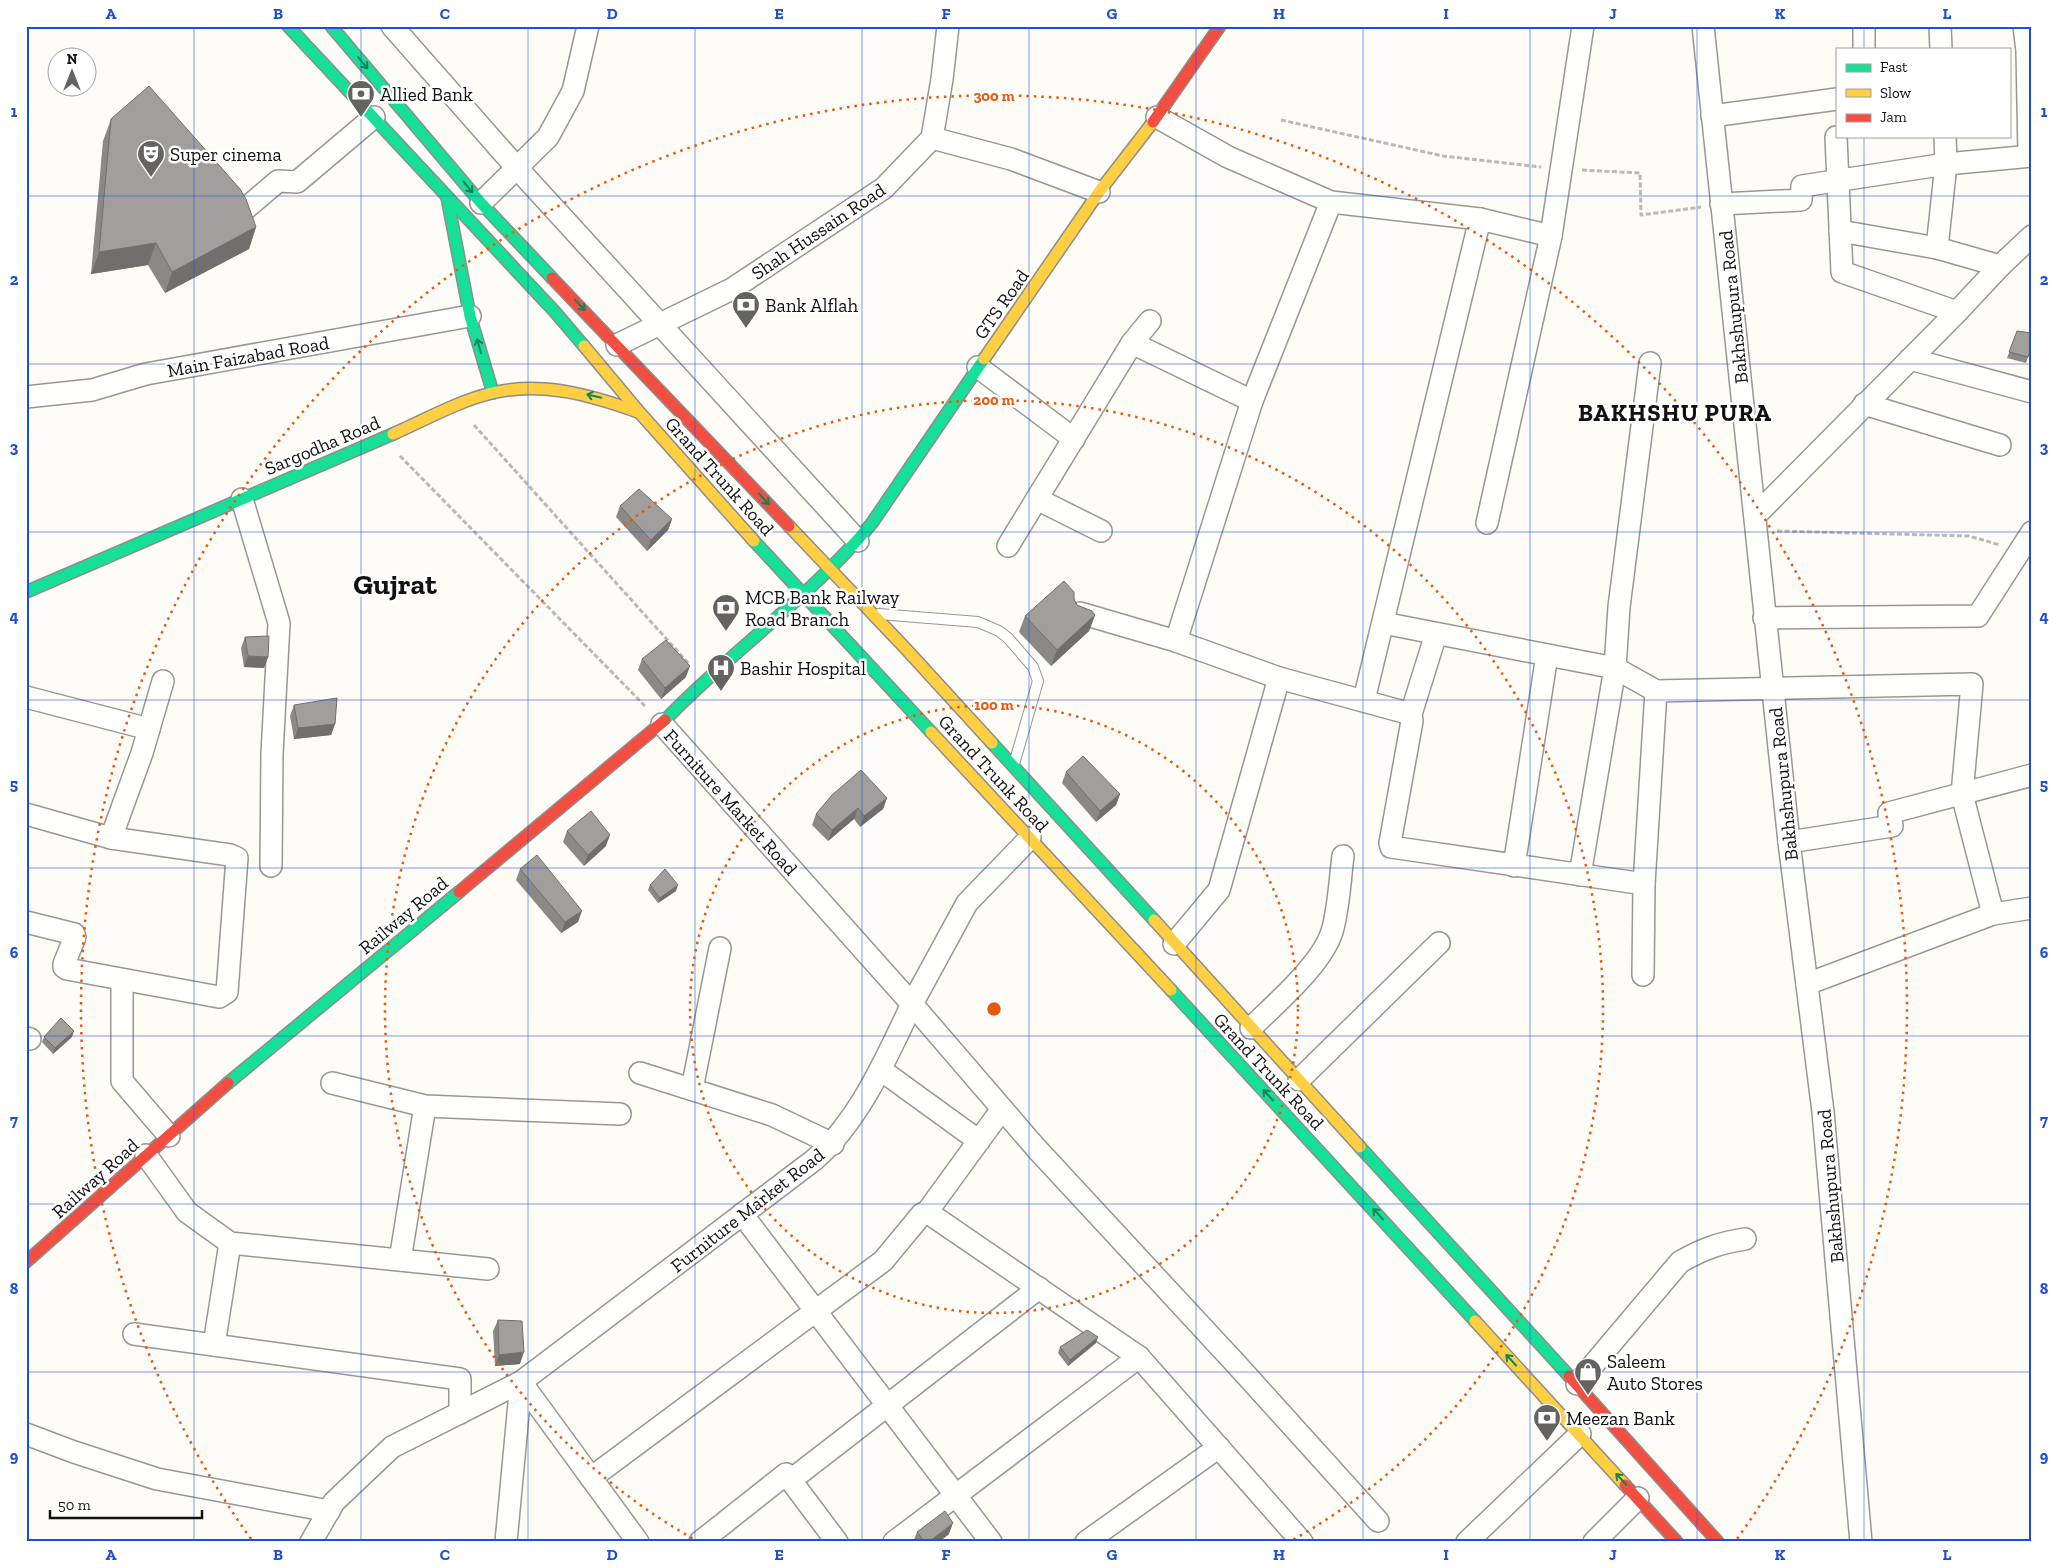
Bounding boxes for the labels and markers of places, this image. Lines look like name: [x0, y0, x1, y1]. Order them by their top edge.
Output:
bank icon: Allied Bank: [346, 79, 376, 118]
place label: Allied Bank: [380, 83, 473, 106]
theatre icon: Super cinema: [136, 139, 166, 178]
place label: Super cinema: [170, 143, 282, 166]
bank icon: Bank Alflah: [731, 290, 761, 329]
place label: Bank Alflah: [765, 294, 859, 317]
place label: MCB Bank Railway Road Branch: [745, 586, 900, 631]
bank icon: MCB Bank Railway Road Branch: [711, 593, 741, 632]
hospital icon: Bashir Hospital: [706, 653, 736, 692]
place label: Bashir Hospital: [740, 657, 866, 680]
centre of rings: [985, 1000, 1003, 1018]
place label: Saleem Auto Stores: [1607, 1350, 1703, 1395]
shop icon: Saleem Auto Stores: [1573, 1357, 1603, 1396]
bank icon: Meezan Bank: [1532, 1403, 1562, 1442]
place label: Meezan Bank: [1566, 1407, 1675, 1430]

